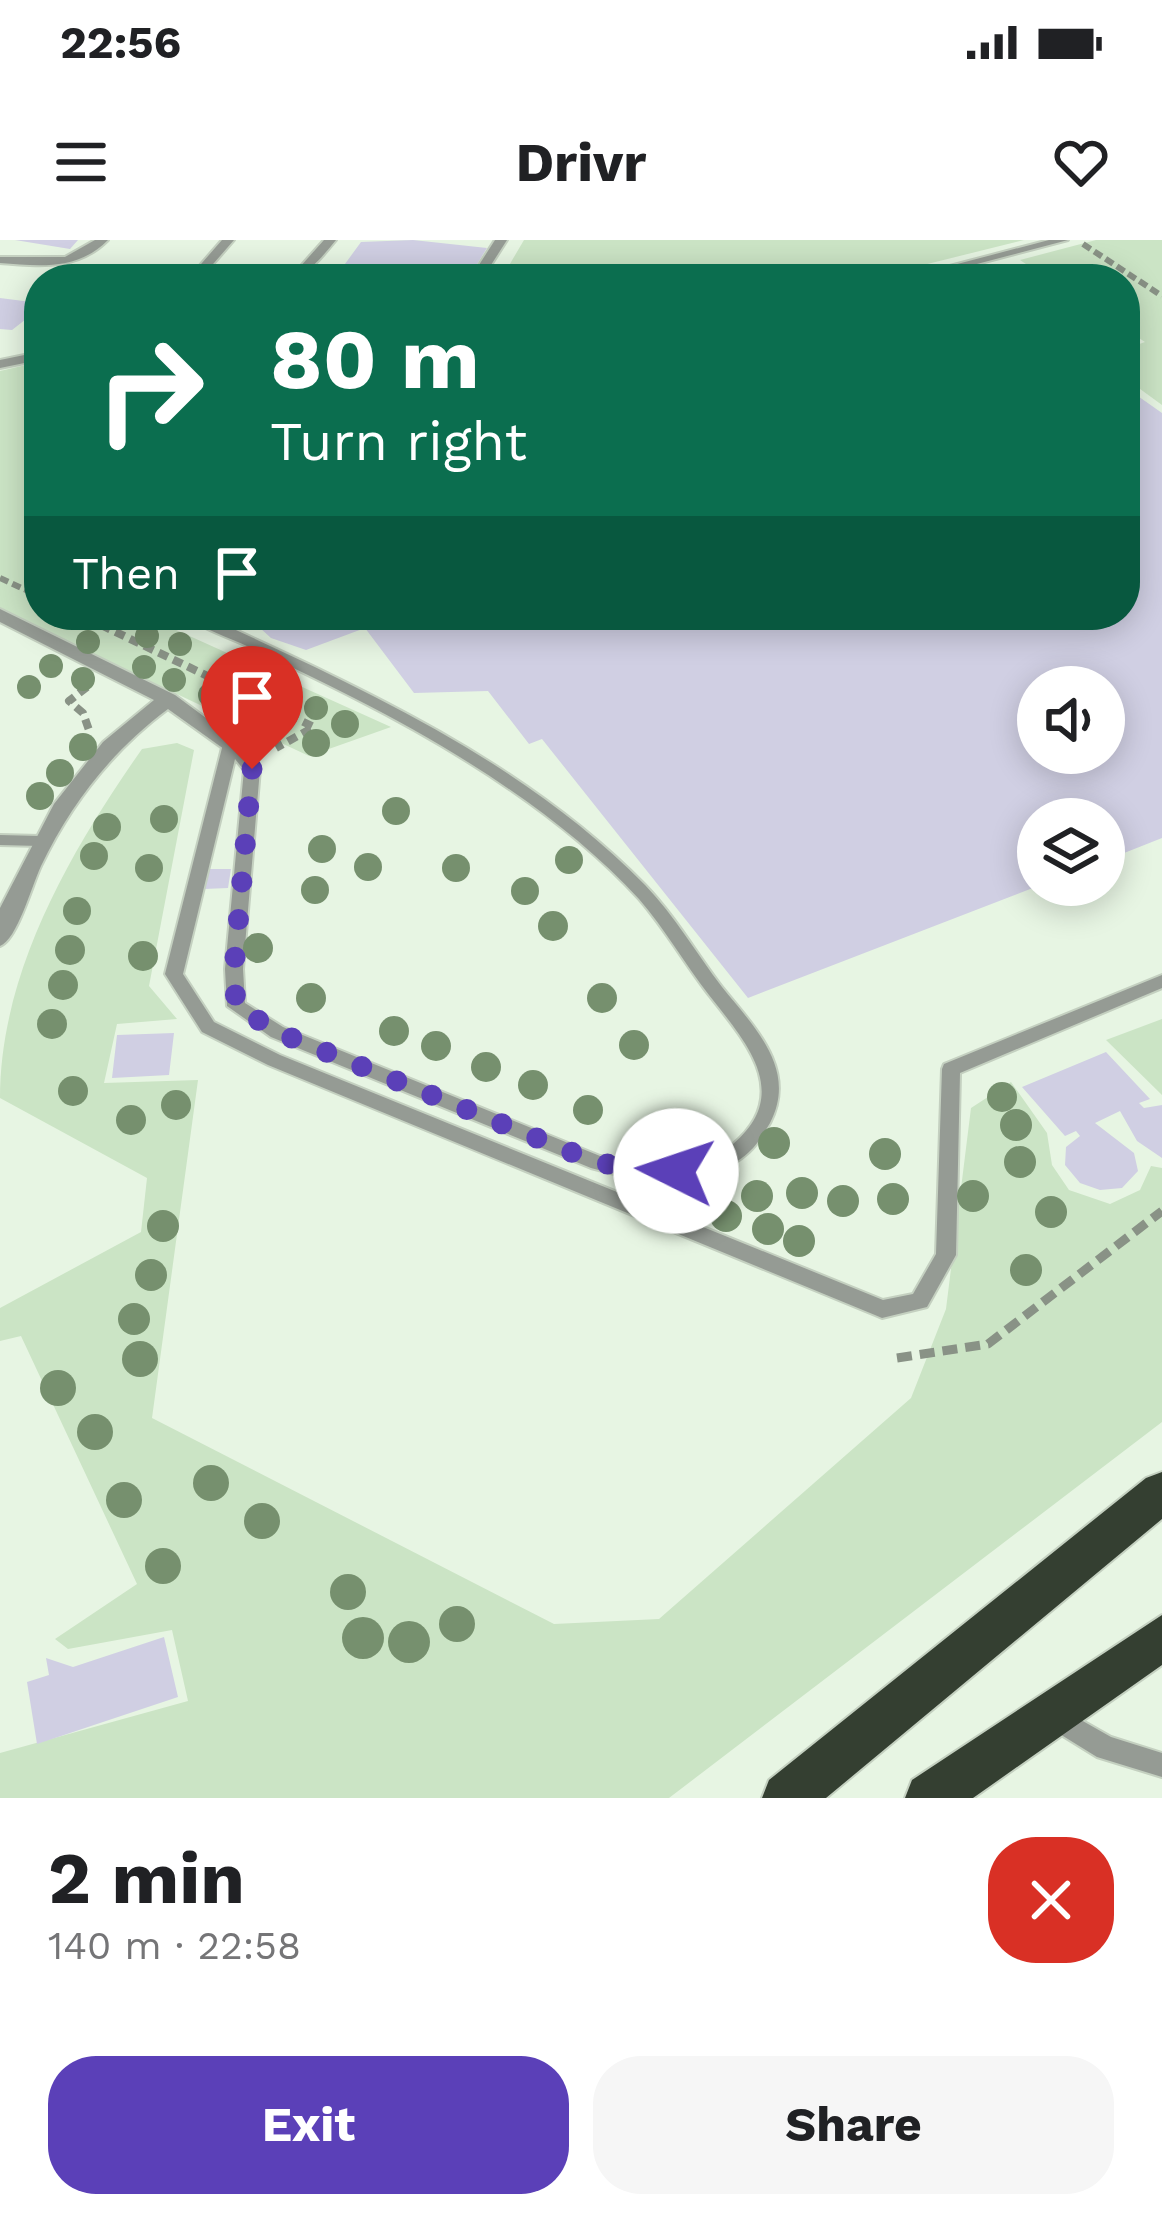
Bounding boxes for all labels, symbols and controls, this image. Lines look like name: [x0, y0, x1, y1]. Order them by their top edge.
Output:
text: 22:56: [60, 16, 181, 69]
icon: menu: [48, 129, 114, 195]
icon: heart: [1048, 129, 1114, 195]
text: Drivr: [515, 131, 647, 194]
text: 80 m: [270, 310, 480, 408]
icon: right: [72, 312, 228, 468]
text: Turn right: [270, 410, 527, 473]
icon: arrive: [204, 540, 270, 606]
text: Then: [72, 547, 180, 600]
pin: [201, 646, 303, 769]
icon: arrive: [219, 664, 285, 730]
map controls: [1017, 666, 1125, 906]
button: sound: [1017, 666, 1125, 774]
button: layers: [1017, 798, 1125, 906]
position arrow: [613, 1108, 739, 1234]
text: 2 min: [48, 1836, 245, 1920]
button: close: [988, 1837, 1114, 1963]
text: 140 m · 22:58: [48, 1923, 301, 1968]
button: Exit: [48, 2056, 569, 2194]
button: Share: [593, 2056, 1114, 2194]

